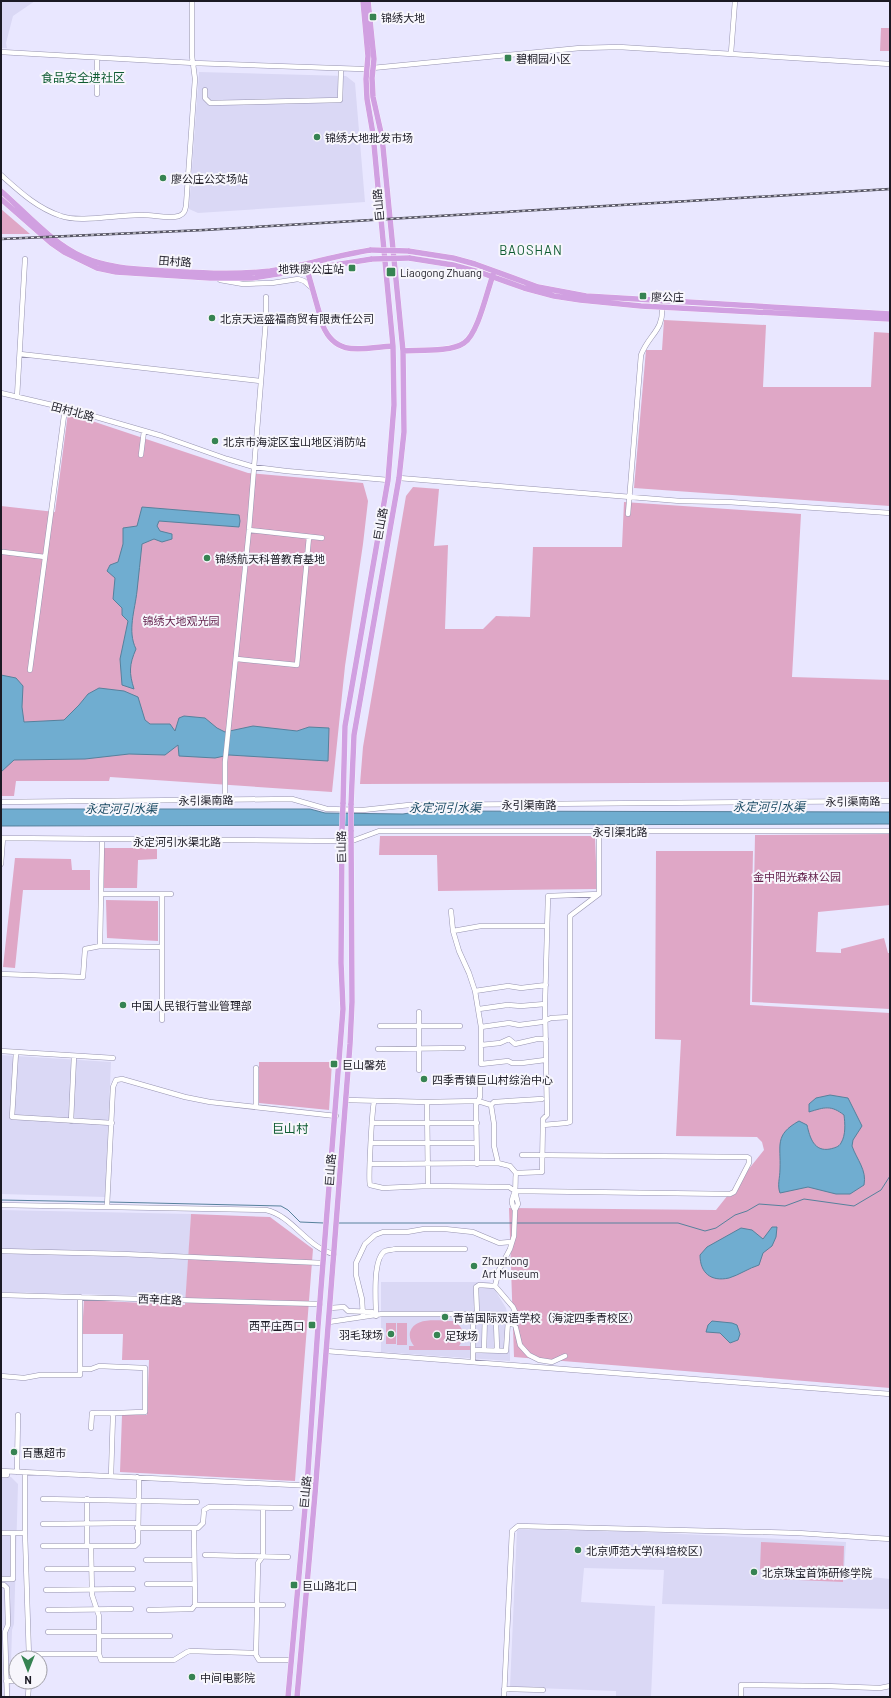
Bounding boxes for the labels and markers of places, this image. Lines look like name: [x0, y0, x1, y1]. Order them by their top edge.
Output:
place label: 锦绣大地: [381, 11, 425, 24]
marker: 锦绣大地: [368, 12, 378, 22]
place label: 碧桐园小区: [516, 52, 571, 65]
marker: 碧桐园小区: [503, 53, 513, 63]
place label: 锦绣大地批发市场: [325, 131, 413, 144]
marker: 锦绣大地批发市场: [312, 132, 322, 142]
place label: 廖公庄公交场站: [171, 172, 248, 185]
marker: 廖公庄公交场站: [158, 173, 168, 183]
place label: 地铁廖公庄站: [278, 262, 344, 275]
marker: 地铁廖公庄站: [347, 263, 357, 273]
marker: Liaogong Zhuang: [385, 266, 397, 278]
place label: Liaogong Zhuang: [400, 266, 482, 279]
place label: 廖公庄: [651, 290, 684, 303]
marker: 廖公庄: [638, 291, 648, 301]
place label: 北京天运盛福商贸有限责任公司: [220, 312, 374, 325]
marker: 北京天运盛福商贸有限责任公司: [207, 313, 217, 323]
place label: 北京市海淀区宝山地区消防站: [223, 435, 366, 448]
marker: 北京市海淀区宝山地区消防站: [210, 436, 220, 446]
place label: 锦绣航天科普教育基地: [215, 552, 325, 565]
marker: 锦绣航天科普教育基地: [202, 553, 212, 563]
place label: 中国人民银行营业管理部: [131, 999, 252, 1012]
marker: 中国人民银行营业管理部: [118, 1000, 128, 1010]
place label: 巨山馨苑: [342, 1058, 386, 1071]
marker: 巨山馨苑: [329, 1059, 339, 1069]
place label: 四季青镇巨山村综治中心: [432, 1073, 553, 1086]
marker: 四季青镇巨山村综治中心: [419, 1074, 429, 1084]
place label: Zhuzhong Art Museum: [482, 1254, 539, 1280]
marker: Zhuzhong Art Museum: [469, 1261, 479, 1271]
place label: 青苗国际双语学校（海淀四季青校区）: [453, 1311, 640, 1324]
marker: 青苗国际双语学校（海淀四季青校区）: [440, 1312, 450, 1322]
place label: 西平庄西口: [249, 1319, 304, 1332]
marker: 西平庄西口: [307, 1320, 317, 1330]
place label: 羽毛球场: [339, 1328, 383, 1341]
marker: 羽毛球场: [386, 1329, 396, 1339]
place label: 足球场: [445, 1329, 478, 1342]
marker: 足球场: [432, 1330, 442, 1340]
place label: 百惠超市: [22, 1446, 66, 1459]
marker: 百惠超市: [9, 1447, 19, 1457]
place label: 北京师范大学(科培校区): [586, 1544, 702, 1557]
marker: 北京师范大学(科培校区): [573, 1545, 583, 1555]
place label: 北京珠宝首饰研修学院: [762, 1566, 872, 1579]
marker: 北京珠宝首饰研修学院: [749, 1567, 759, 1577]
place label: 巨山路北口: [302, 1579, 357, 1592]
marker: 巨山路北口: [289, 1580, 299, 1590]
place label: 中间电影院: [200, 1671, 255, 1684]
marker: 中间电影院: [187, 1672, 197, 1682]

